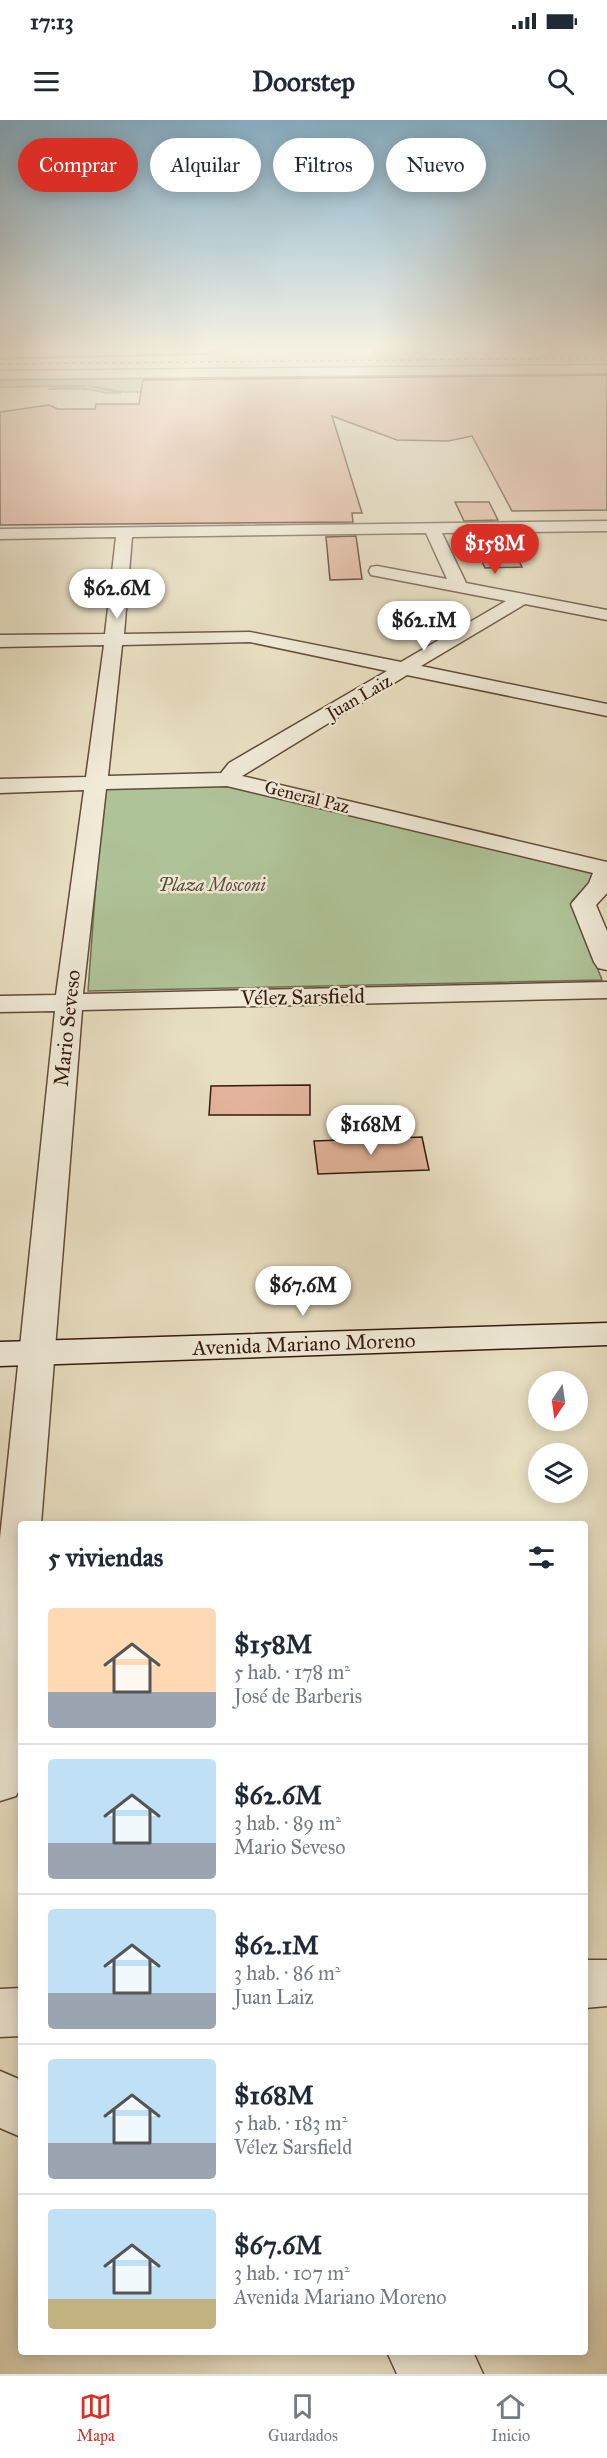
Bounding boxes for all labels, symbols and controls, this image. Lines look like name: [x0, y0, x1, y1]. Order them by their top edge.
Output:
text: 17:13: [30, 8, 73, 35]
icon: menu: [30, 65, 63, 98]
text: Doorstep: [252, 65, 355, 98]
icon: search: [544, 65, 577, 98]
chip: Comprar: [18, 138, 138, 192]
chip: Alquilar: [150, 138, 261, 192]
chip: Filtros: [273, 138, 374, 192]
chip: Nuevo: [386, 138, 486, 192]
pin: $158M: [453, 524, 537, 575]
text: $158M: [465, 531, 525, 555]
pin: $62.6M: [68, 569, 166, 620]
text: $62.6M: [83, 576, 151, 600]
pin: $62.1M: [375, 601, 473, 652]
text: $62.1M: [391, 608, 457, 632]
street label: Juan Laiz: [321, 670, 396, 726]
street label: General Paz: [262, 776, 352, 818]
park label: Plaza Mosconi: [158, 874, 266, 896]
street label: Mario Seveso: [48, 968, 86, 1088]
street label: Vélez Sarsfield: [240, 983, 366, 1011]
pin: $168M: [329, 1105, 413, 1156]
text: $168M: [340, 1112, 402, 1136]
pin: $67.6M: [254, 1266, 352, 1317]
text: $67.6M: [269, 1273, 337, 1297]
street label: Avenida Mariano Moreno: [191, 1327, 416, 1361]
north arrow: [528, 1371, 588, 1431]
map controls: [528, 1371, 588, 1503]
button: layers: [528, 1443, 588, 1503]
text: 5 viviendas: [48, 1541, 163, 1573]
icon: filters: [525, 1541, 558, 1574]
text: $158M: [234, 1628, 312, 1660]
icon: home: [96, 1632, 168, 1704]
text: 5 hab. · 178 m²: [234, 1660, 350, 1684]
text: José de Barberis: [234, 1684, 362, 1708]
text: $62.6M: [234, 1779, 322, 1811]
icon: home: [96, 1783, 168, 1855]
text: 3 hab. · 89 m²: [234, 1811, 341, 1835]
text: Mario Seveso: [234, 1835, 345, 1859]
text: $62.1M: [234, 1929, 319, 1961]
icon: home: [96, 1933, 168, 2005]
text: 3 hab. · 86 m²: [234, 1961, 341, 1985]
text: Juan Laiz: [234, 1985, 314, 2009]
text: $168M: [234, 2079, 314, 2111]
icon: home: [96, 2083, 168, 2155]
text: 5 hab. · 183 m²: [234, 2111, 347, 2135]
text: Vélez Sarsfield: [234, 2135, 352, 2159]
text: $67.6M: [234, 2229, 322, 2261]
icon: home: [96, 2233, 168, 2305]
text: 3 hab. · 107 m²: [234, 2261, 350, 2285]
text: Avenida Mariano Moreno: [234, 2285, 447, 2309]
tab: Mapa: [77, 2390, 115, 2445]
tab: Guardados: [268, 2390, 338, 2445]
tab: Inicio: [491, 2390, 530, 2445]

